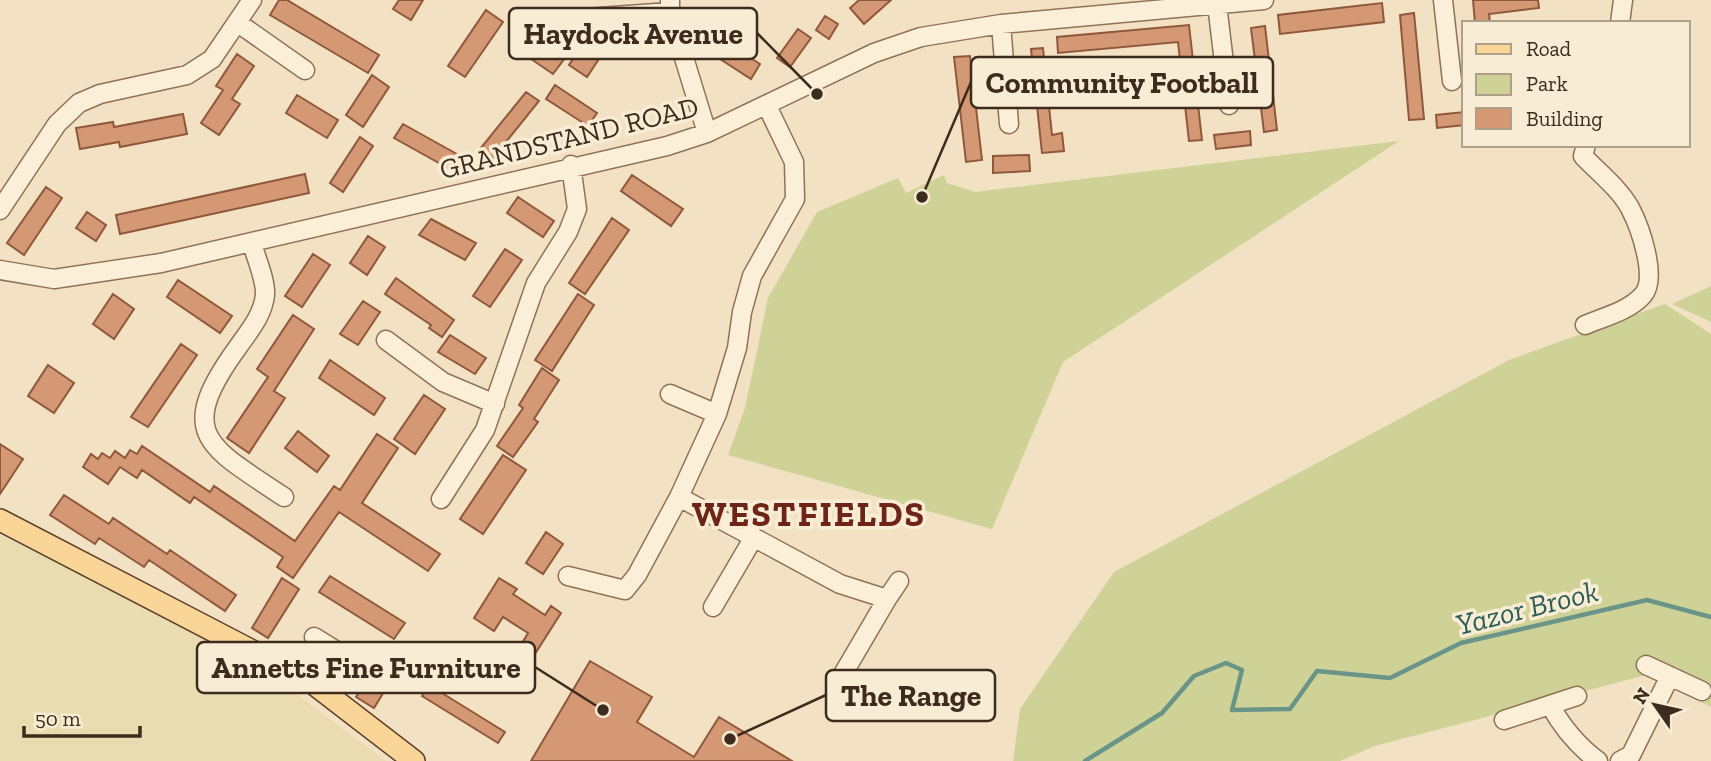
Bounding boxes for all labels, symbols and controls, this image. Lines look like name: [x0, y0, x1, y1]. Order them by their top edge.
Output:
callout: Haydock Avenue: [509, 8, 757, 59]
text: Haydock Avenue: [523, 16, 743, 52]
legend: [1462, 21, 1690, 147]
text: Road: [1526, 36, 1572, 61]
callout: Community Football: [971, 57, 1273, 108]
text: Community Football: [985, 65, 1259, 101]
text: Park: [1526, 71, 1568, 96]
street label: GRANDSTAND ROAD: [436, 90, 702, 186]
text: Building: [1526, 106, 1603, 131]
district label: WESTFIELDS: [692, 493, 926, 535]
water label: Yazor Brook: [1452, 573, 1602, 643]
callout: Annetts Fine Furniture: [197, 642, 535, 693]
text: Annetts Fine Furniture: [211, 650, 521, 686]
callout: The Range: [826, 670, 995, 721]
north arrow: [1620, 670, 1690, 740]
text: The Range: [841, 678, 981, 714]
text: N: [1628, 683, 1655, 708]
scale bar: [24, 694, 140, 738]
text: 50 m: [35, 706, 81, 731]

